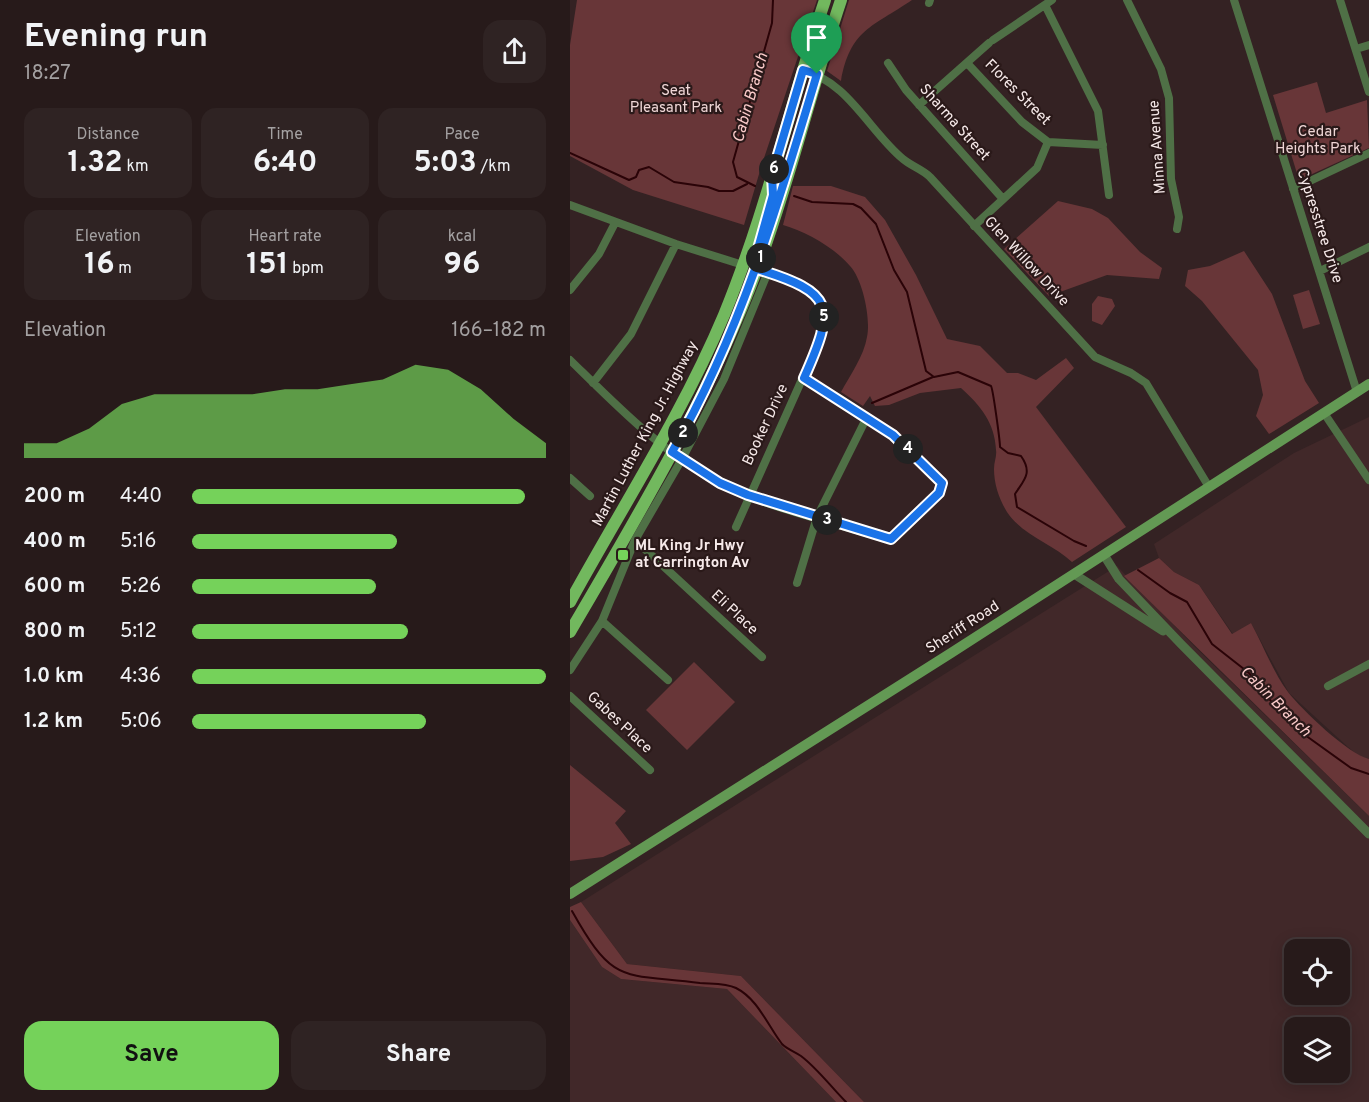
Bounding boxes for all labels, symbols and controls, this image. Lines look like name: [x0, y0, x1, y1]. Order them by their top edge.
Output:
pin: [791, 12, 842, 74]
text: Evening run: [24, 17, 208, 59]
button: share: [483, 20, 546, 83]
icon: arrive: [800, 21, 833, 54]
water label: Cabin Branch: [729, 51, 773, 145]
street label: Flores Street: [980, 56, 1054, 130]
text: 18:27: [24, 61, 71, 87]
street label: Sharma Street: [915, 81, 993, 165]
park label: Seat Pleasant Park: [630, 82, 722, 118]
street label: Minna Avenue: [1145, 99, 1171, 195]
park label: Cedar Heights Park: [1275, 123, 1361, 159]
text: Distance: [77, 125, 139, 145]
text: Time: [267, 125, 303, 145]
text: Pace: [444, 125, 480, 145]
text: 1.32: [67, 145, 123, 182]
text: 6:40: [253, 145, 317, 182]
text: 5:03: [414, 145, 477, 182]
pin: 6: [759, 154, 789, 184]
text: km: [123, 157, 149, 177]
text: /km: [477, 157, 510, 177]
text: 6: [769, 159, 779, 179]
street label: Cypresstree Drive: [1292, 166, 1346, 286]
street label: Glen Willow Drive: [979, 213, 1073, 311]
text: Elevation: [75, 227, 141, 247]
text: Heart rate: [248, 227, 322, 247]
text: kcal: [448, 227, 476, 247]
pin: 1: [746, 243, 776, 273]
text: 16: [84, 247, 115, 284]
text: 151: [246, 247, 289, 284]
text: 96: [444, 247, 480, 284]
text: 1: [758, 248, 764, 268]
text: m: [115, 259, 132, 279]
text: bpm: [289, 259, 324, 279]
pin: 5: [809, 302, 839, 332]
text: 5: [819, 307, 829, 327]
text: Elevation: [24, 318, 106, 344]
text: 166–182 m: [451, 318, 546, 344]
street label: Martin Luther King Jr. Highway: [589, 338, 703, 530]
street label: Booker Drive: [739, 381, 793, 469]
pin: 2: [668, 418, 698, 448]
text: 2: [678, 423, 688, 443]
pin: 4: [893, 434, 923, 464]
text: 4: [903, 439, 913, 459]
text: 200 m: [24, 484, 85, 510]
text: 4:40: [120, 484, 162, 510]
pin: 3: [812, 505, 842, 535]
text: 3: [822, 510, 832, 530]
text: 400 m: [24, 529, 86, 555]
text: 5:16: [120, 529, 156, 555]
place label: ML King Jr Hwy at Carrington Av: [635, 537, 749, 573]
marker: ML King Jr Hwy at Carrington Av: [616, 548, 630, 562]
text: 600 m: [24, 574, 85, 600]
text: 5:26: [120, 574, 161, 600]
street label: Eli Place: [707, 586, 761, 640]
street label: Sheriff Road: [923, 597, 1003, 659]
text: 800 m: [24, 619, 85, 645]
text: 5:12: [120, 619, 157, 645]
water label: Cabin Branch: [1235, 662, 1315, 742]
text: 1.0 km: [24, 664, 84, 690]
text: 4:36: [120, 664, 161, 690]
street label: Gabes Place: [582, 688, 656, 758]
text: 1.2 km: [24, 709, 83, 735]
text: 5:06: [120, 709, 162, 735]
map controls: [1284, 939, 1350, 1083]
button: locate: [1284, 939, 1350, 1005]
button: layers: [1284, 1017, 1350, 1083]
button: Save: [24, 1021, 279, 1090]
button: Share: [291, 1021, 546, 1090]

